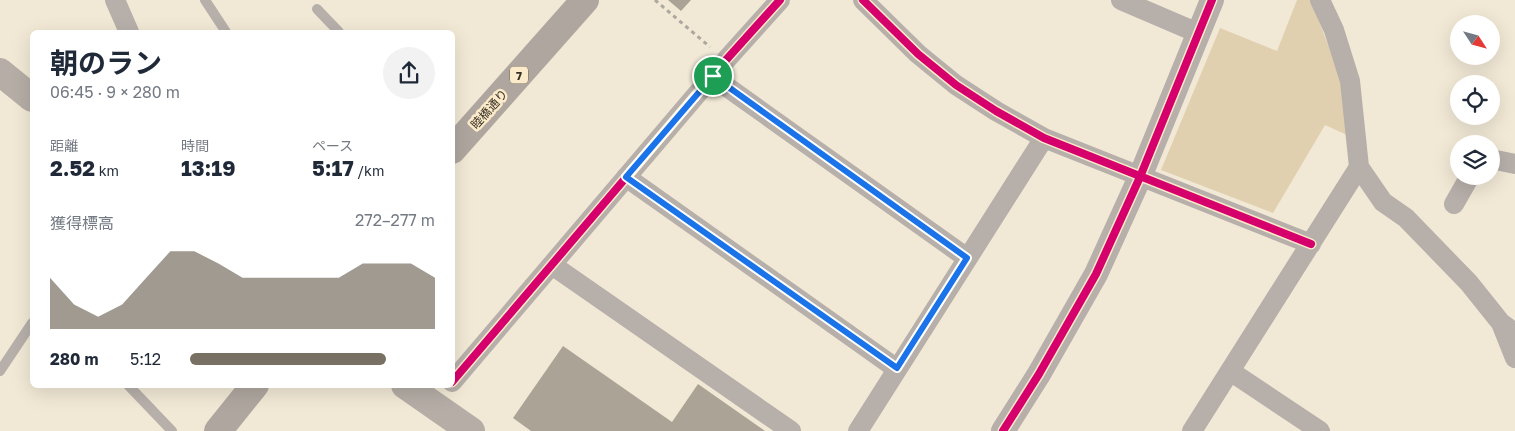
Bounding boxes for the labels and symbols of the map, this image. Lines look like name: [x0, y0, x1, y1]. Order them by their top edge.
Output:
north arrow: [1450, 15, 1500, 65]
pin: [692, 55, 734, 97]
road number: 7: [510, 66, 528, 84]
street label: 睦橋通り: [467, 86, 511, 132]

